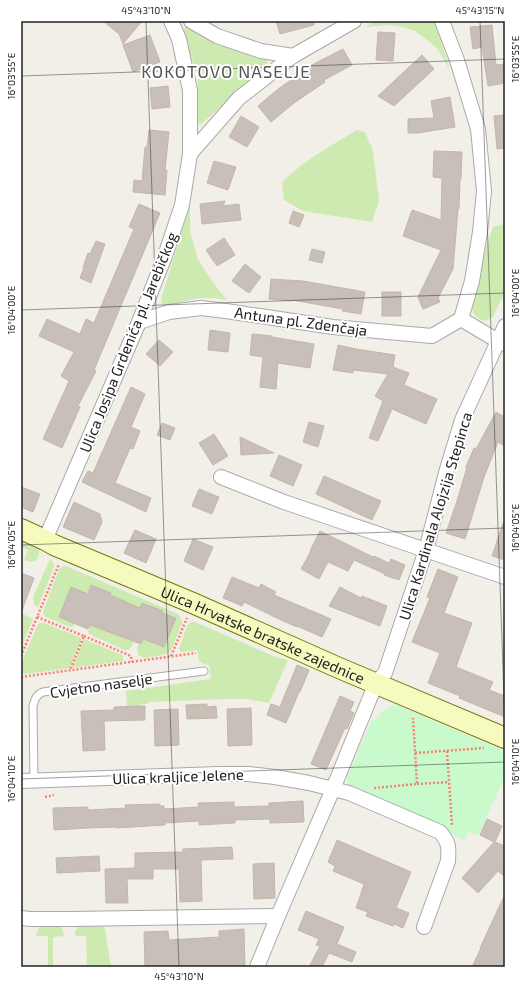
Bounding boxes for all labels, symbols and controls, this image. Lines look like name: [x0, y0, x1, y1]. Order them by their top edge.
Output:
text: 45°43'10"N: [121, 4, 171, 16]
text: 45°43'15"N: [456, 4, 504, 16]
text: 16°03'55"E: [509, 35, 521, 82]
text: 16°03'55"E: [5, 52, 17, 99]
district label: KOKOTOVO NASELJE: [141, 61, 311, 81]
street label: Ulica Josipa Grdenića pl. Jarebičkog: [75, 229, 181, 455]
text: 16°04'00"E: [509, 268, 521, 317]
text: 16°04'00"E: [5, 285, 17, 334]
street label: Antuna pl. Zdenčaja: [233, 303, 369, 340]
street label: Ulica Kardinala Alojzija Stepinca: [395, 410, 476, 622]
text: 16°04'05"E: [509, 504, 521, 552]
text: 16°04'05"E: [5, 521, 17, 569]
street label: Ulica Hrvatske bratske zajednice: [158, 582, 368, 687]
street label: Cvjetno naselje: [49, 669, 154, 702]
text: 16°04'10"E: [509, 738, 521, 785]
text: 16°04'10"E: [5, 755, 17, 802]
street label: Ulica kraljice Jelene: [112, 765, 244, 788]
text: 45°43'10"N: [154, 970, 204, 982]

